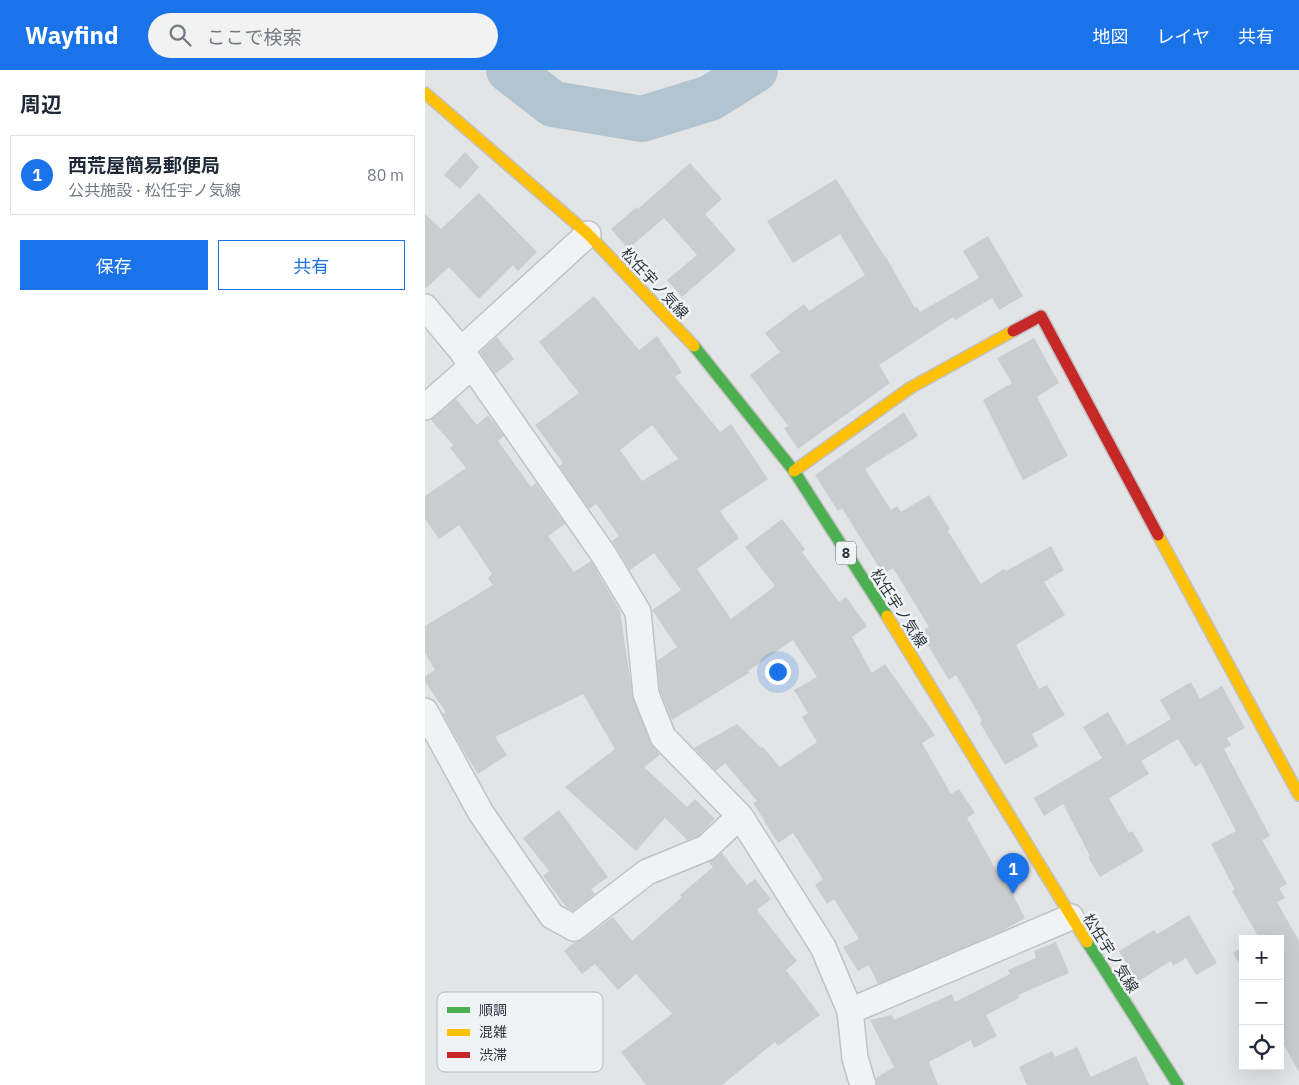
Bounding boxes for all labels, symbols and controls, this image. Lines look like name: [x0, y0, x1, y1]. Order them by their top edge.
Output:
search box: [148, 13, 498, 58]
text: Wayfind: [25, 19, 118, 51]
icon: search: [166, 21, 194, 49]
text: ここで検索: [206, 25, 302, 49]
text: 地図: [1093, 25, 1129, 48]
text: レイヤ: [1157, 25, 1210, 48]
text: 共有: [1238, 25, 1274, 48]
text: 周辺: [20, 90, 62, 118]
text: 西荒屋簡易郵便局: [68, 153, 220, 177]
text: 1: [32, 165, 42, 185]
text: 80 m: [367, 165, 404, 185]
text: 公共施設 · 松任宇ノ気線: [68, 180, 241, 200]
button: 保存: [20, 240, 208, 290]
button: 共有: [218, 240, 405, 290]
street label: 松任宇ノ気線: [617, 244, 693, 322]
road number: 8: [836, 542, 856, 564]
street label: 松任宇ノ気線: [867, 565, 931, 651]
your location: [765, 659, 791, 685]
pin: 1: [997, 853, 1029, 894]
street label: 松任宇ノ気線: [1079, 910, 1143, 996]
map controls: [1239, 935, 1284, 1070]
button: +: [1239, 935, 1284, 980]
button: −: [1239, 980, 1284, 1025]
legend: [437, 992, 603, 1072]
text: 順調: [479, 1001, 507, 1019]
text: 混雑: [479, 1023, 507, 1041]
button: locate: [1239, 1025, 1284, 1070]
text: 渋滞: [479, 1046, 507, 1064]

